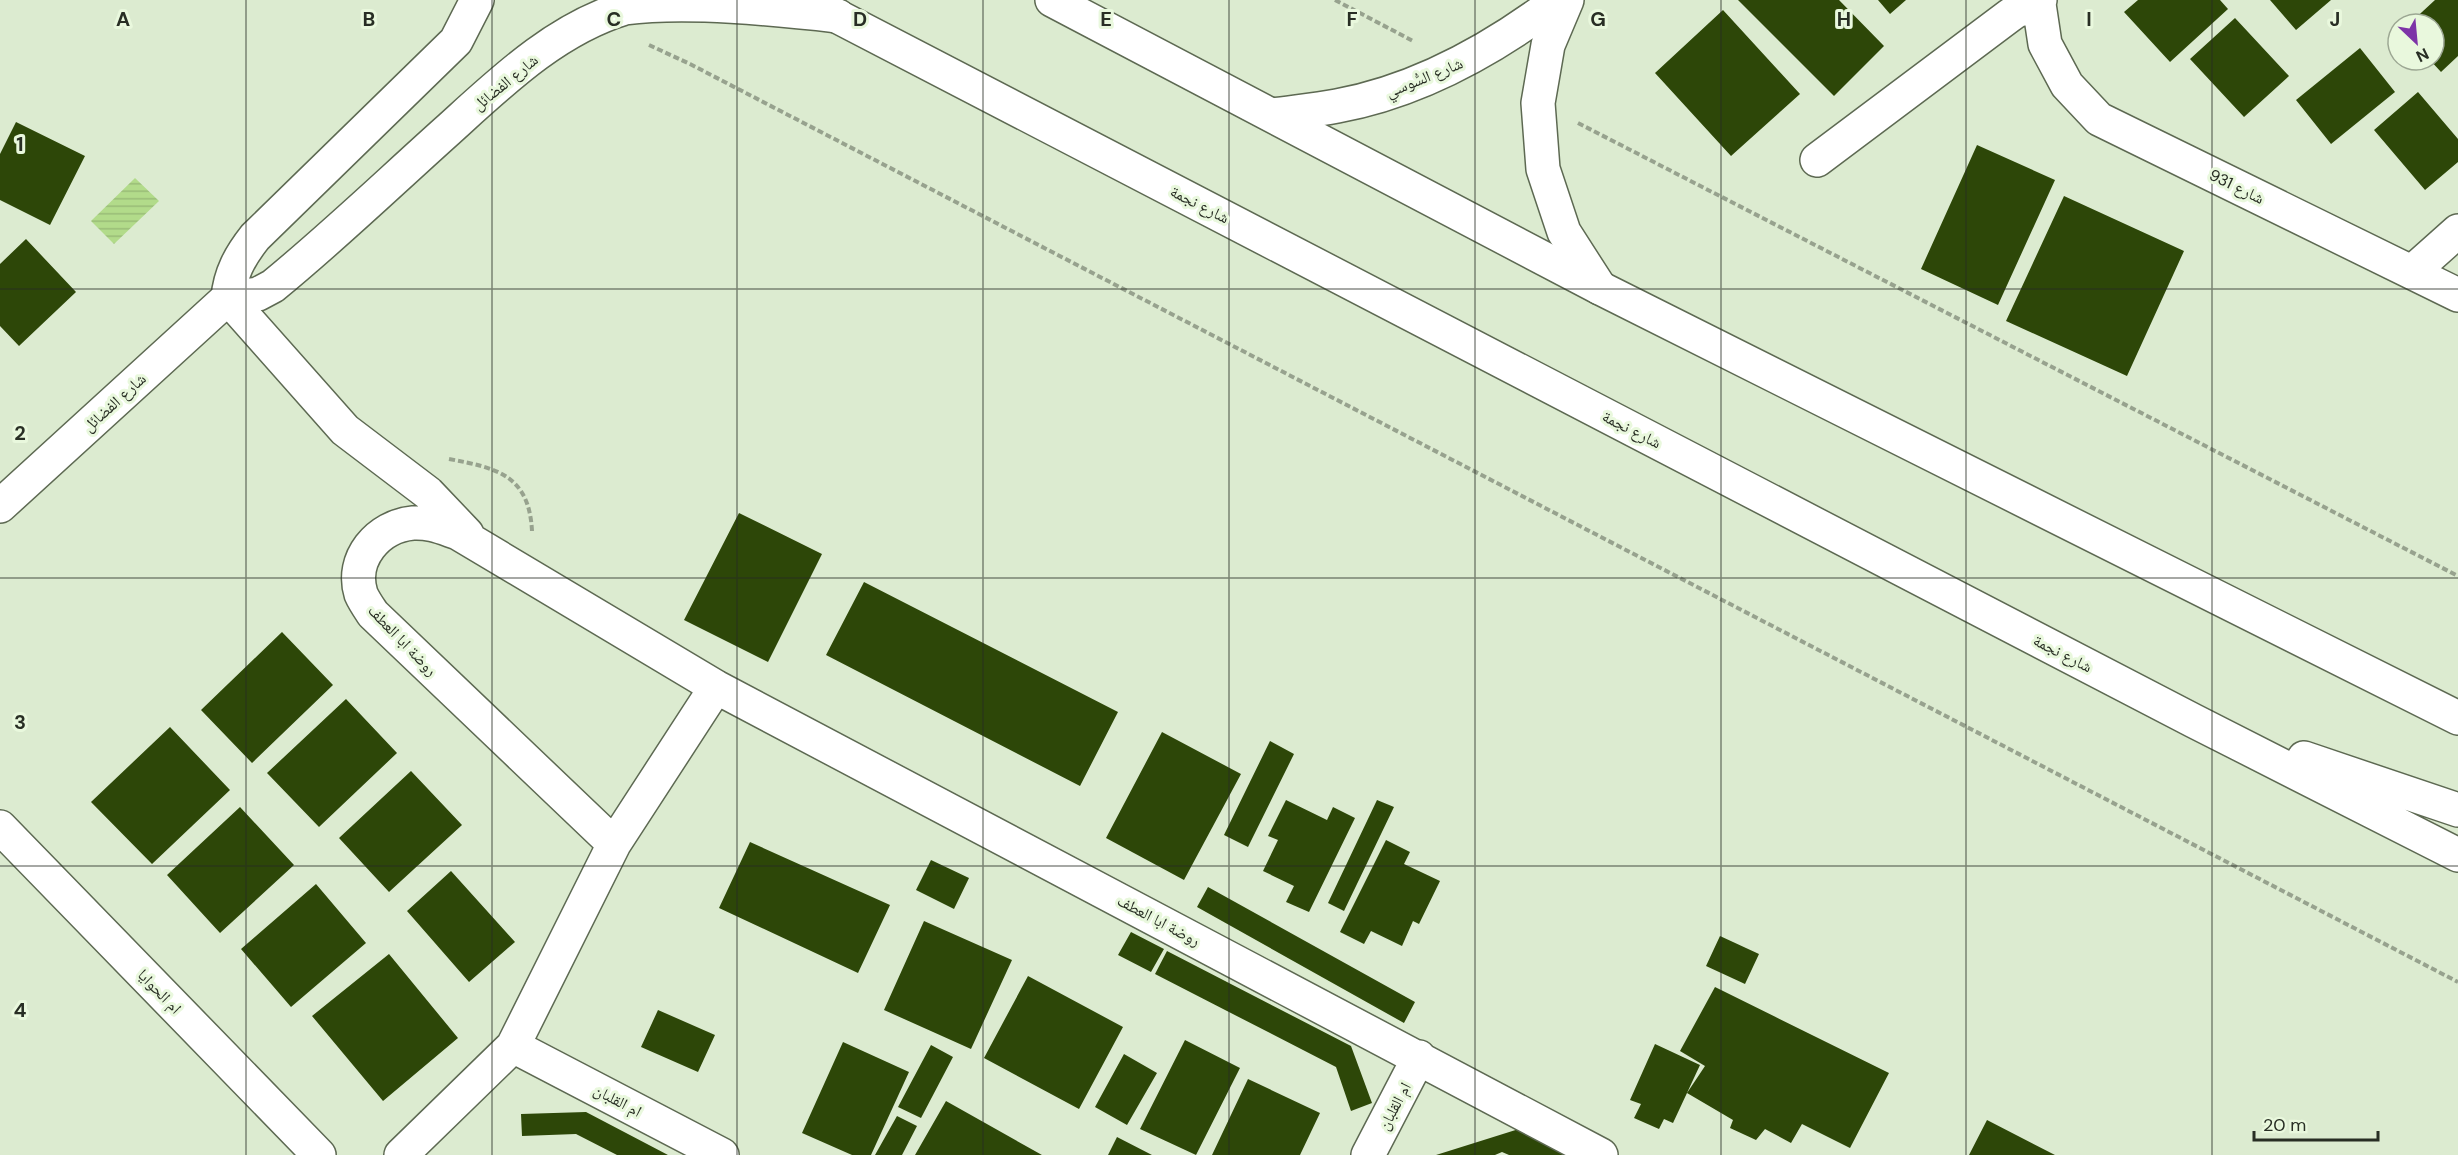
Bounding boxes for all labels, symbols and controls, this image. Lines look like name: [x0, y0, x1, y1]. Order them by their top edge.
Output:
text: A: [116, 6, 130, 32]
text: B: [363, 6, 375, 32]
text: C: [607, 6, 621, 32]
text: D: [853, 6, 867, 32]
text: E: [1100, 6, 1112, 32]
text: F: [1346, 6, 1358, 32]
text: G: [1590, 6, 1606, 32]
text: H: [1837, 6, 1851, 32]
text: I: [2086, 6, 2092, 32]
text: J: [2330, 6, 2340, 32]
north arrow: [2386, 12, 2446, 72]
text: N: [2413, 43, 2432, 67]
street label: شارع الفضائل: [468, 50, 542, 115]
street label: شارع السُّوسي: [1382, 52, 1467, 104]
text: 1: [16, 131, 24, 157]
street label: شارع 931: [2206, 164, 2268, 209]
street label: شارع نجمة: [1167, 181, 1233, 228]
street label: شارع الفضائل: [78, 368, 150, 436]
street label: شارع نجمة: [1599, 406, 1665, 453]
text: 2: [14, 420, 26, 446]
street label: روضة ابا العطف: [363, 600, 442, 680]
street label: شارع نجمة: [2030, 630, 2096, 677]
text: 3: [14, 709, 26, 735]
street label: روضة ابا العطف: [1114, 890, 1204, 951]
street label: ام الحوايا: [133, 964, 186, 1018]
text: 4: [14, 997, 27, 1023]
street label: ام القلبان: [590, 1079, 645, 1122]
street label: ام القلبان: [1373, 1079, 1416, 1134]
scale bar: [2254, 1104, 2378, 1142]
text: 20 m: [2263, 1113, 2306, 1137]

